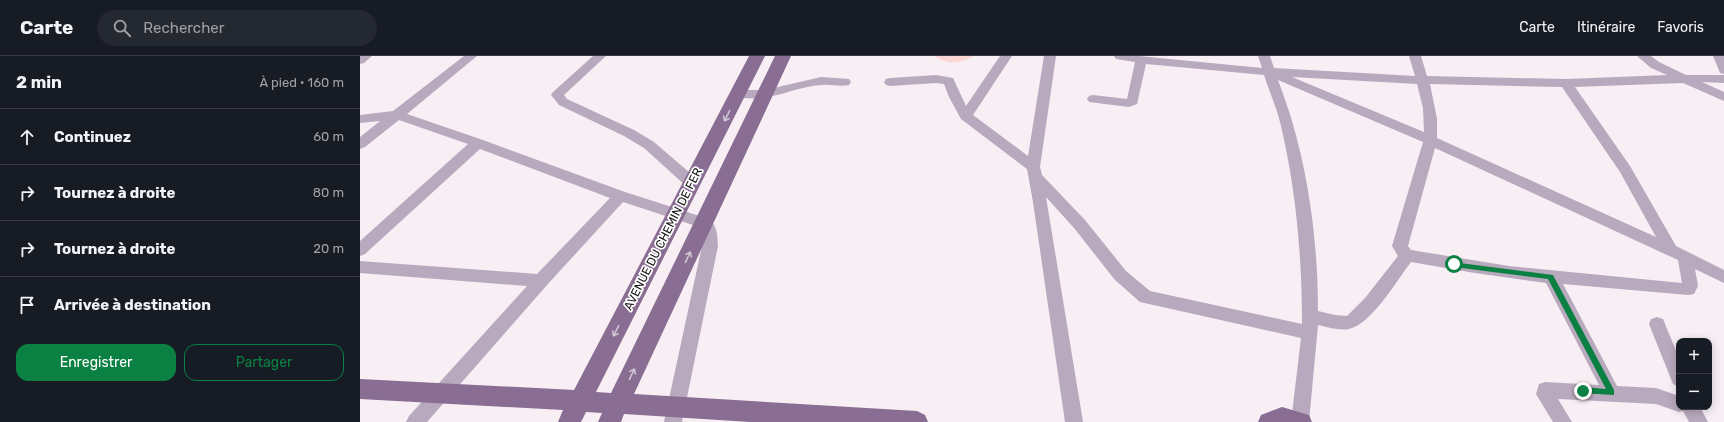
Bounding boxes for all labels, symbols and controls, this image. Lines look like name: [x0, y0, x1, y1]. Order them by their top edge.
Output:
search box: [97, 10, 377, 46]
text: Carte: [20, 16, 73, 39]
icon: search: [111, 17, 133, 39]
text: Rechercher: [143, 19, 224, 37]
text: Carte: [1519, 19, 1555, 36]
text: Itinéraire: [1577, 19, 1635, 36]
text: Favoris: [1657, 19, 1704, 36]
text: 2 min: [16, 72, 62, 92]
text: À pied · 160 m: [259, 75, 344, 90]
one-way arrow: [722, 109, 730, 121]
icon: ahead: [16, 126, 38, 148]
text: Continuez: [54, 128, 131, 146]
text: 60 m: [313, 129, 344, 144]
street label: AVENUE DU CHEMIN DE FER: [621, 165, 705, 312]
icon: right: [16, 182, 38, 204]
text: Tournez à droite: [54, 184, 175, 202]
text: 80 m: [313, 185, 344, 200]
icon: right: [16, 238, 38, 260]
text: Tournez à droite: [54, 240, 175, 258]
text: 20 m: [313, 241, 344, 256]
one-way arrow: [685, 251, 692, 263]
route start: [1445, 255, 1463, 273]
icon: arrive: [16, 294, 38, 316]
text: Arrivée à destination: [54, 296, 211, 314]
one-way arrow: [612, 325, 619, 337]
map controls: [1676, 338, 1712, 410]
button: +: [1676, 338, 1712, 374]
button: Enregistrer: [16, 344, 176, 381]
button: Partager: [184, 344, 344, 381]
one-way arrow: [629, 368, 636, 380]
button: −: [1676, 374, 1712, 410]
route end: [1574, 382, 1592, 400]

